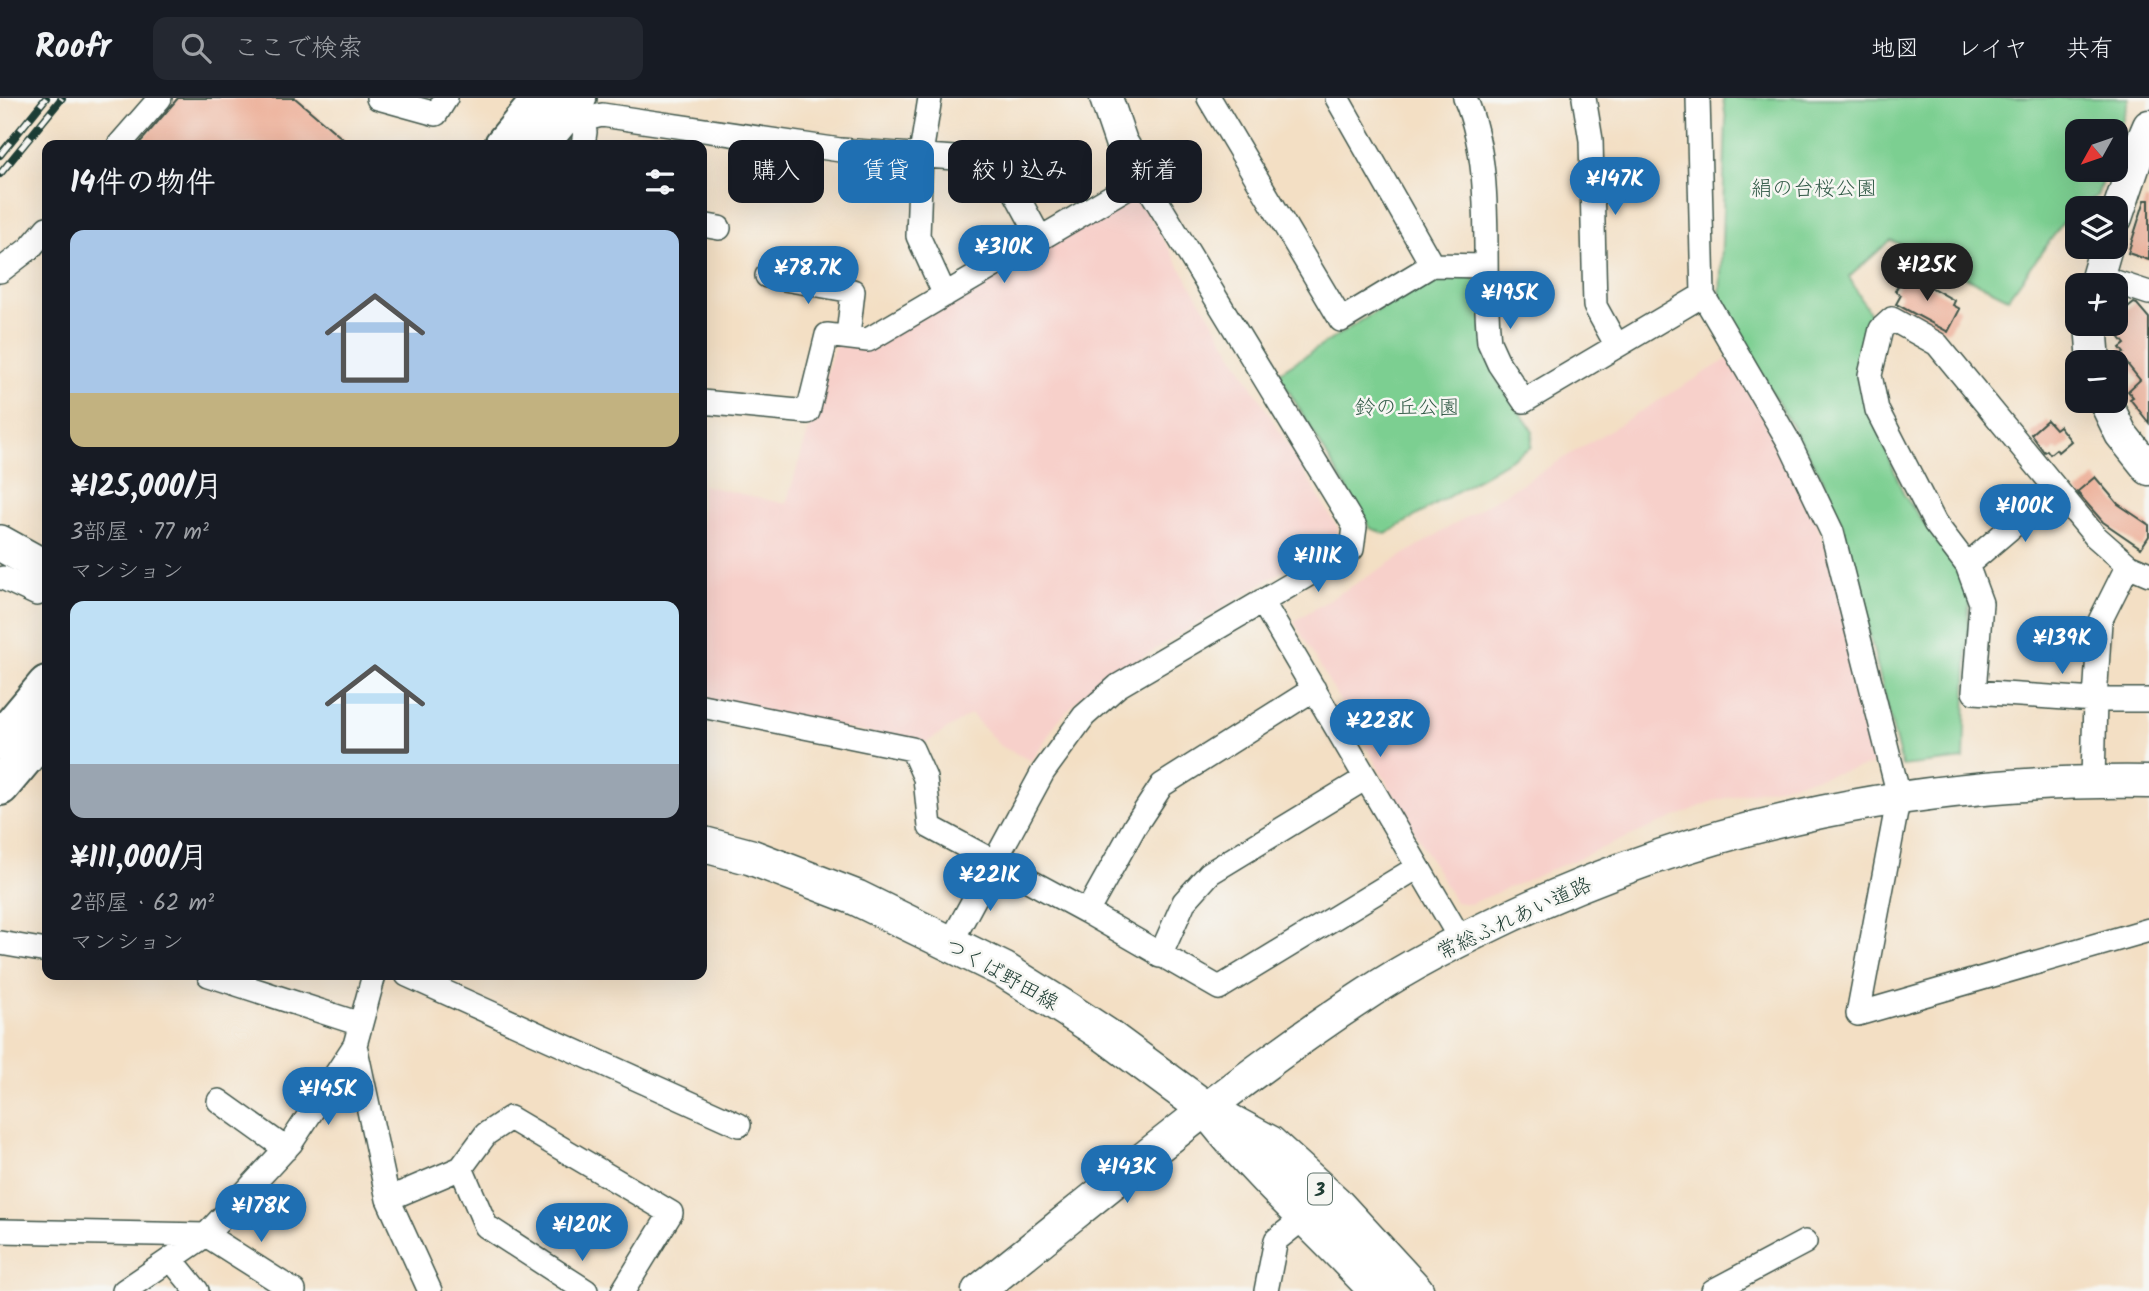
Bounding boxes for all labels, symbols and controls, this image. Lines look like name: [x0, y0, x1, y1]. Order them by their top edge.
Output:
search box: [153, 17, 643, 80]
text: Roofr: [35, 22, 111, 75]
text: ここで検索: [233, 28, 363, 70]
icon: search: [177, 29, 215, 67]
text: 地図: [1871, 30, 1919, 69]
text: レイヤ: [1957, 30, 2028, 69]
text: 共有: [2066, 30, 2114, 69]
north arrow: [2065, 119, 2128, 182]
map controls: [2065, 119, 2128, 413]
chip: 購入: [728, 140, 824, 203]
chip: 賃貸: [838, 140, 934, 203]
chip: 絞り込み: [948, 140, 1092, 203]
chip: 新着: [1106, 140, 1202, 203]
pin: ¥147K: [1566, 158, 1664, 217]
text: 14件の物件: [70, 160, 215, 208]
text: ¥147K: [1586, 162, 1644, 198]
icon: filters: [641, 163, 679, 201]
park label: 絹の台桜公園: [1751, 173, 1877, 206]
button: layers: [2065, 196, 2128, 259]
pin: ¥310K: [955, 226, 1053, 285]
text: ¥310K: [974, 230, 1034, 266]
pin: ¥125K: [1878, 244, 1976, 303]
pin: ¥78.7K: [751, 246, 865, 306]
text: ¥125K: [1897, 248, 1957, 284]
text: ¥78.7K: [774, 251, 842, 287]
pin: ¥195K: [1461, 272, 1559, 331]
button: +: [2065, 273, 2128, 336]
icon: home: [312, 275, 438, 401]
text: ¥195K: [1481, 276, 1539, 312]
button: −: [2065, 350, 2128, 413]
park label: 鈴の丘公園: [1355, 392, 1460, 425]
text: ¥125,000/月: [70, 464, 223, 512]
pin: ¥100K: [1976, 484, 2074, 544]
text: ¥100K: [1996, 489, 2054, 525]
text: 3部屋 · 77 m²: [70, 515, 209, 551]
pin: ¥111K: [1269, 534, 1367, 594]
text: ¥111K: [1294, 539, 1342, 575]
text: マンション: [70, 554, 184, 590]
pin: ¥139K: [2013, 616, 2111, 676]
text: ¥139K: [2032, 621, 2092, 657]
icon: home: [312, 646, 438, 772]
pin: ¥228K: [1331, 700, 1429, 759]
text: ¥228K: [1346, 704, 1414, 740]
text: ¥111,000/月: [70, 835, 208, 883]
pin: ¥221K: [941, 854, 1039, 913]
text: ¥221K: [959, 858, 1021, 894]
street label: 常総ふれあい道路: [1432, 869, 1598, 970]
text: 2部屋 · 62 m²: [70, 886, 214, 922]
text: マンション: [70, 925, 184, 961]
street label: つくば野田線: [938, 930, 1064, 1020]
pin: ¥145K: [279, 1068, 377, 1127]
text: ¥145K: [298, 1072, 358, 1108]
pin: ¥143K: [1078, 1146, 1176, 1205]
text: ¥143K: [1097, 1150, 1157, 1186]
road number: 3: [1308, 1174, 1332, 1204]
pin: ¥178K: [212, 1184, 310, 1244]
text: ¥178K: [231, 1189, 291, 1225]
pin: ¥120K: [533, 1204, 631, 1263]
text: ¥120K: [552, 1208, 612, 1244]

